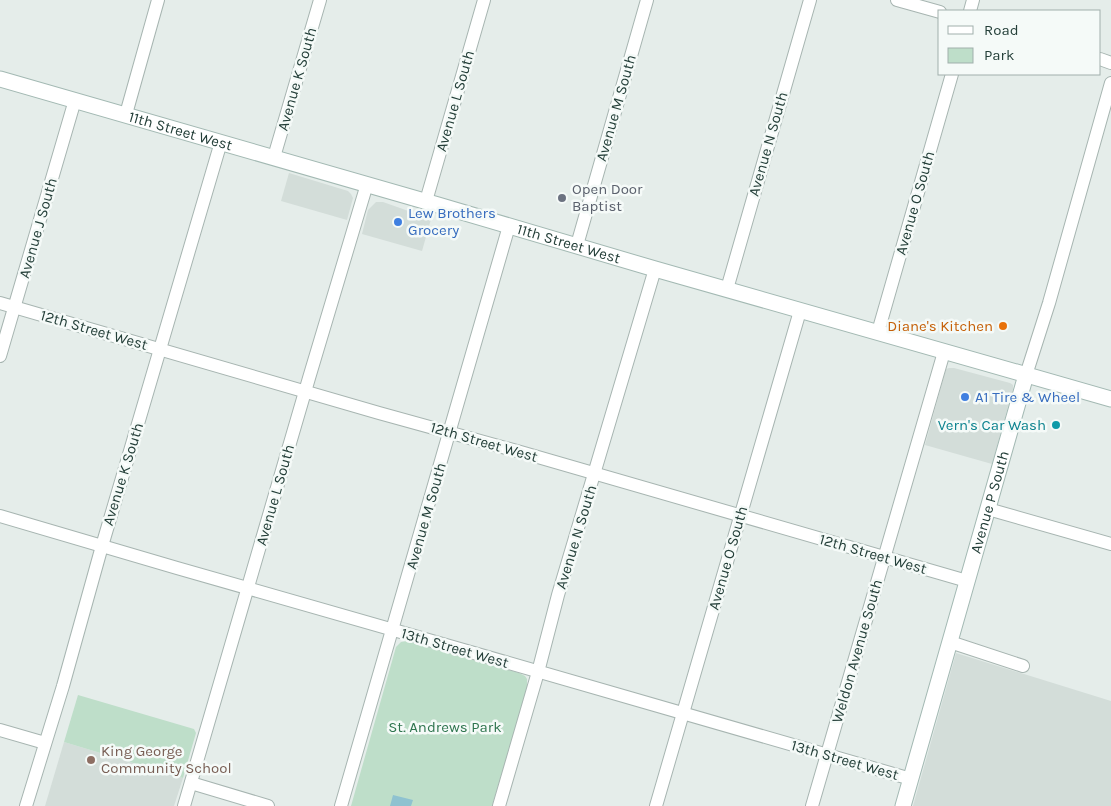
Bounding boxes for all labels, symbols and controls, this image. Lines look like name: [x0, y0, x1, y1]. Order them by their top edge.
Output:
legend: [938, 10, 1101, 75]
text: Road: [984, 21, 1019, 39]
street label: Avenue K South: [274, 25, 320, 133]
text: Park: [984, 46, 1014, 64]
street label: Avenue L South: [432, 48, 478, 154]
street label: Avenue M South: [592, 53, 640, 163]
street label: Avenue N South: [744, 90, 792, 198]
street label: 11th Street West: [127, 108, 235, 155]
street label: Avenue O South: [892, 149, 938, 257]
street label: Avenue J South: [15, 176, 61, 280]
place label: Open Door Baptist: [572, 180, 643, 215]
marker: Open Door Baptist: [556, 192, 568, 204]
place label: Lew Brothers Grocery: [408, 204, 496, 239]
marker: Lew Brothers Grocery: [392, 216, 404, 228]
street label: 11th Street West: [515, 220, 623, 267]
street label: 12th Street West: [38, 306, 150, 354]
place label: Diane's Kitchen: [887, 317, 993, 335]
marker: Diane's Kitchen: [997, 320, 1009, 332]
place label: A1 Tire & Wheel: [975, 388, 1080, 406]
marker: A1 Tire & Wheel: [959, 391, 971, 403]
place label: Vern's Car Wash: [938, 416, 1046, 434]
street label: 12th Street West: [428, 418, 540, 466]
marker: Vern's Car Wash: [1050, 419, 1062, 431]
street label: Avenue K South: [99, 420, 147, 528]
street label: Avenue L South: [252, 442, 298, 548]
street label: Avenue P South: [967, 449, 1013, 556]
street label: Avenue M South: [402, 461, 450, 571]
street label: Avenue N South: [552, 483, 600, 591]
street label: Avenue O South: [705, 504, 751, 612]
street label: 12th Street West: [817, 530, 929, 578]
street label: Weldon Avenue South: [828, 577, 886, 725]
street label: 13th Street West: [399, 624, 511, 672]
park label: St. Andrews Park: [388, 718, 502, 736]
street label: 13th Street West: [789, 736, 901, 784]
place label: King George Community School: [101, 742, 232, 777]
marker: King George Community School: [85, 754, 97, 766]

